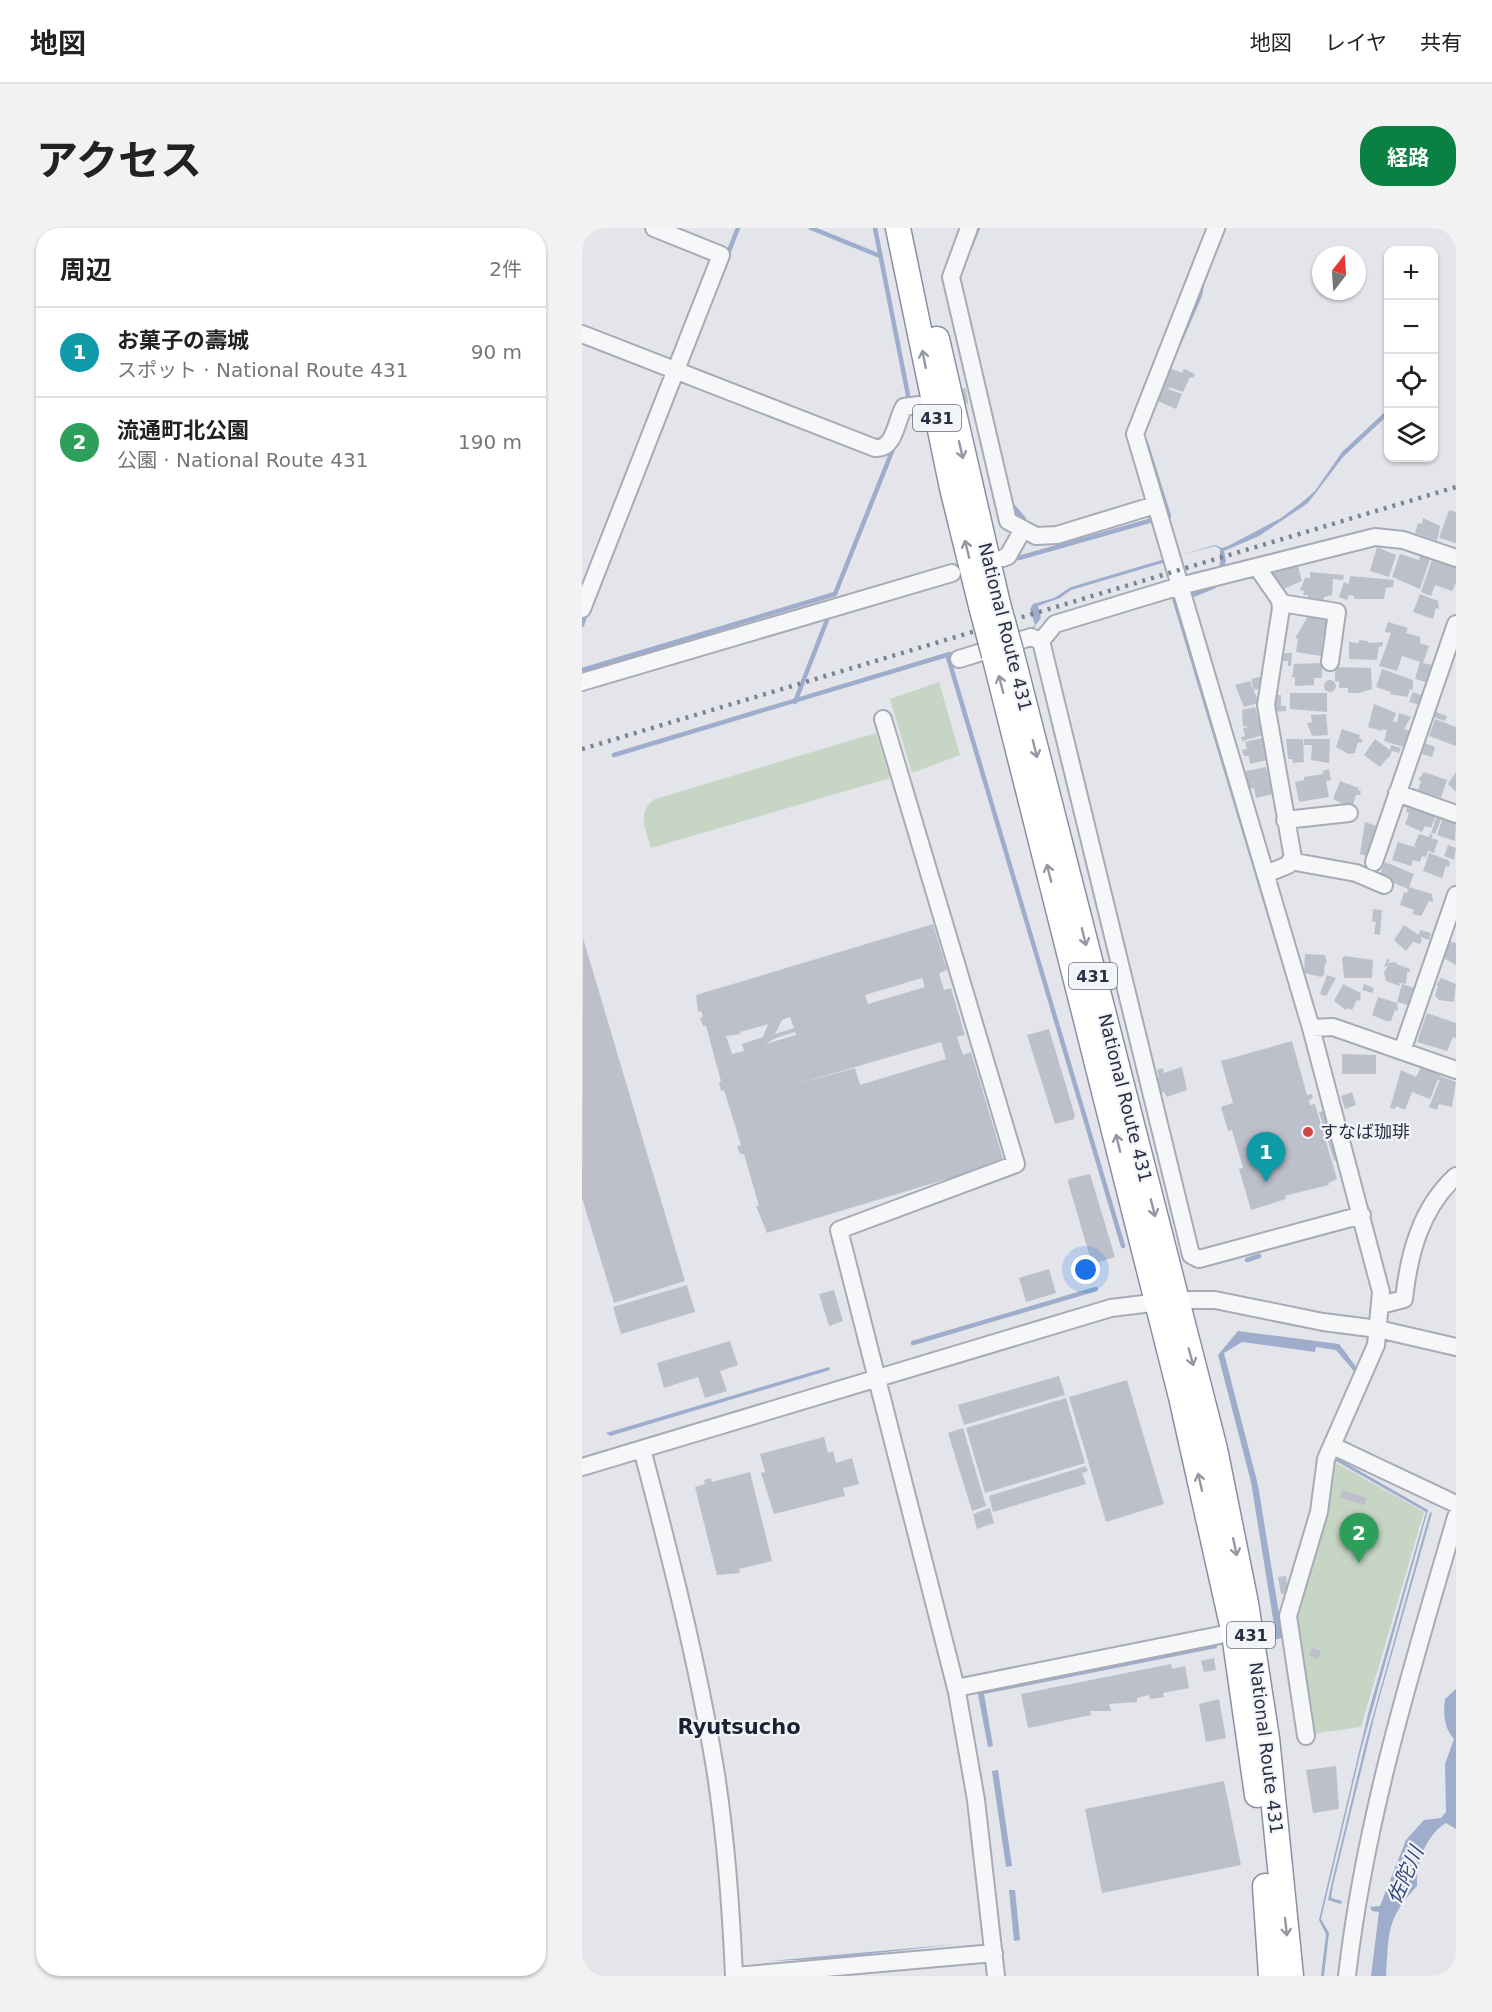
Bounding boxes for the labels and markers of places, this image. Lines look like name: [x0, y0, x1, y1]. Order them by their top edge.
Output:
place label: すなば珈琲: [1320, 1121, 1410, 1142]
marker: すなば珈琲: [1301, 1125, 1315, 1139]
pin: 1: [1246, 1132, 1286, 1182]
pin: 2: [1340, 1514, 1378, 1563]

